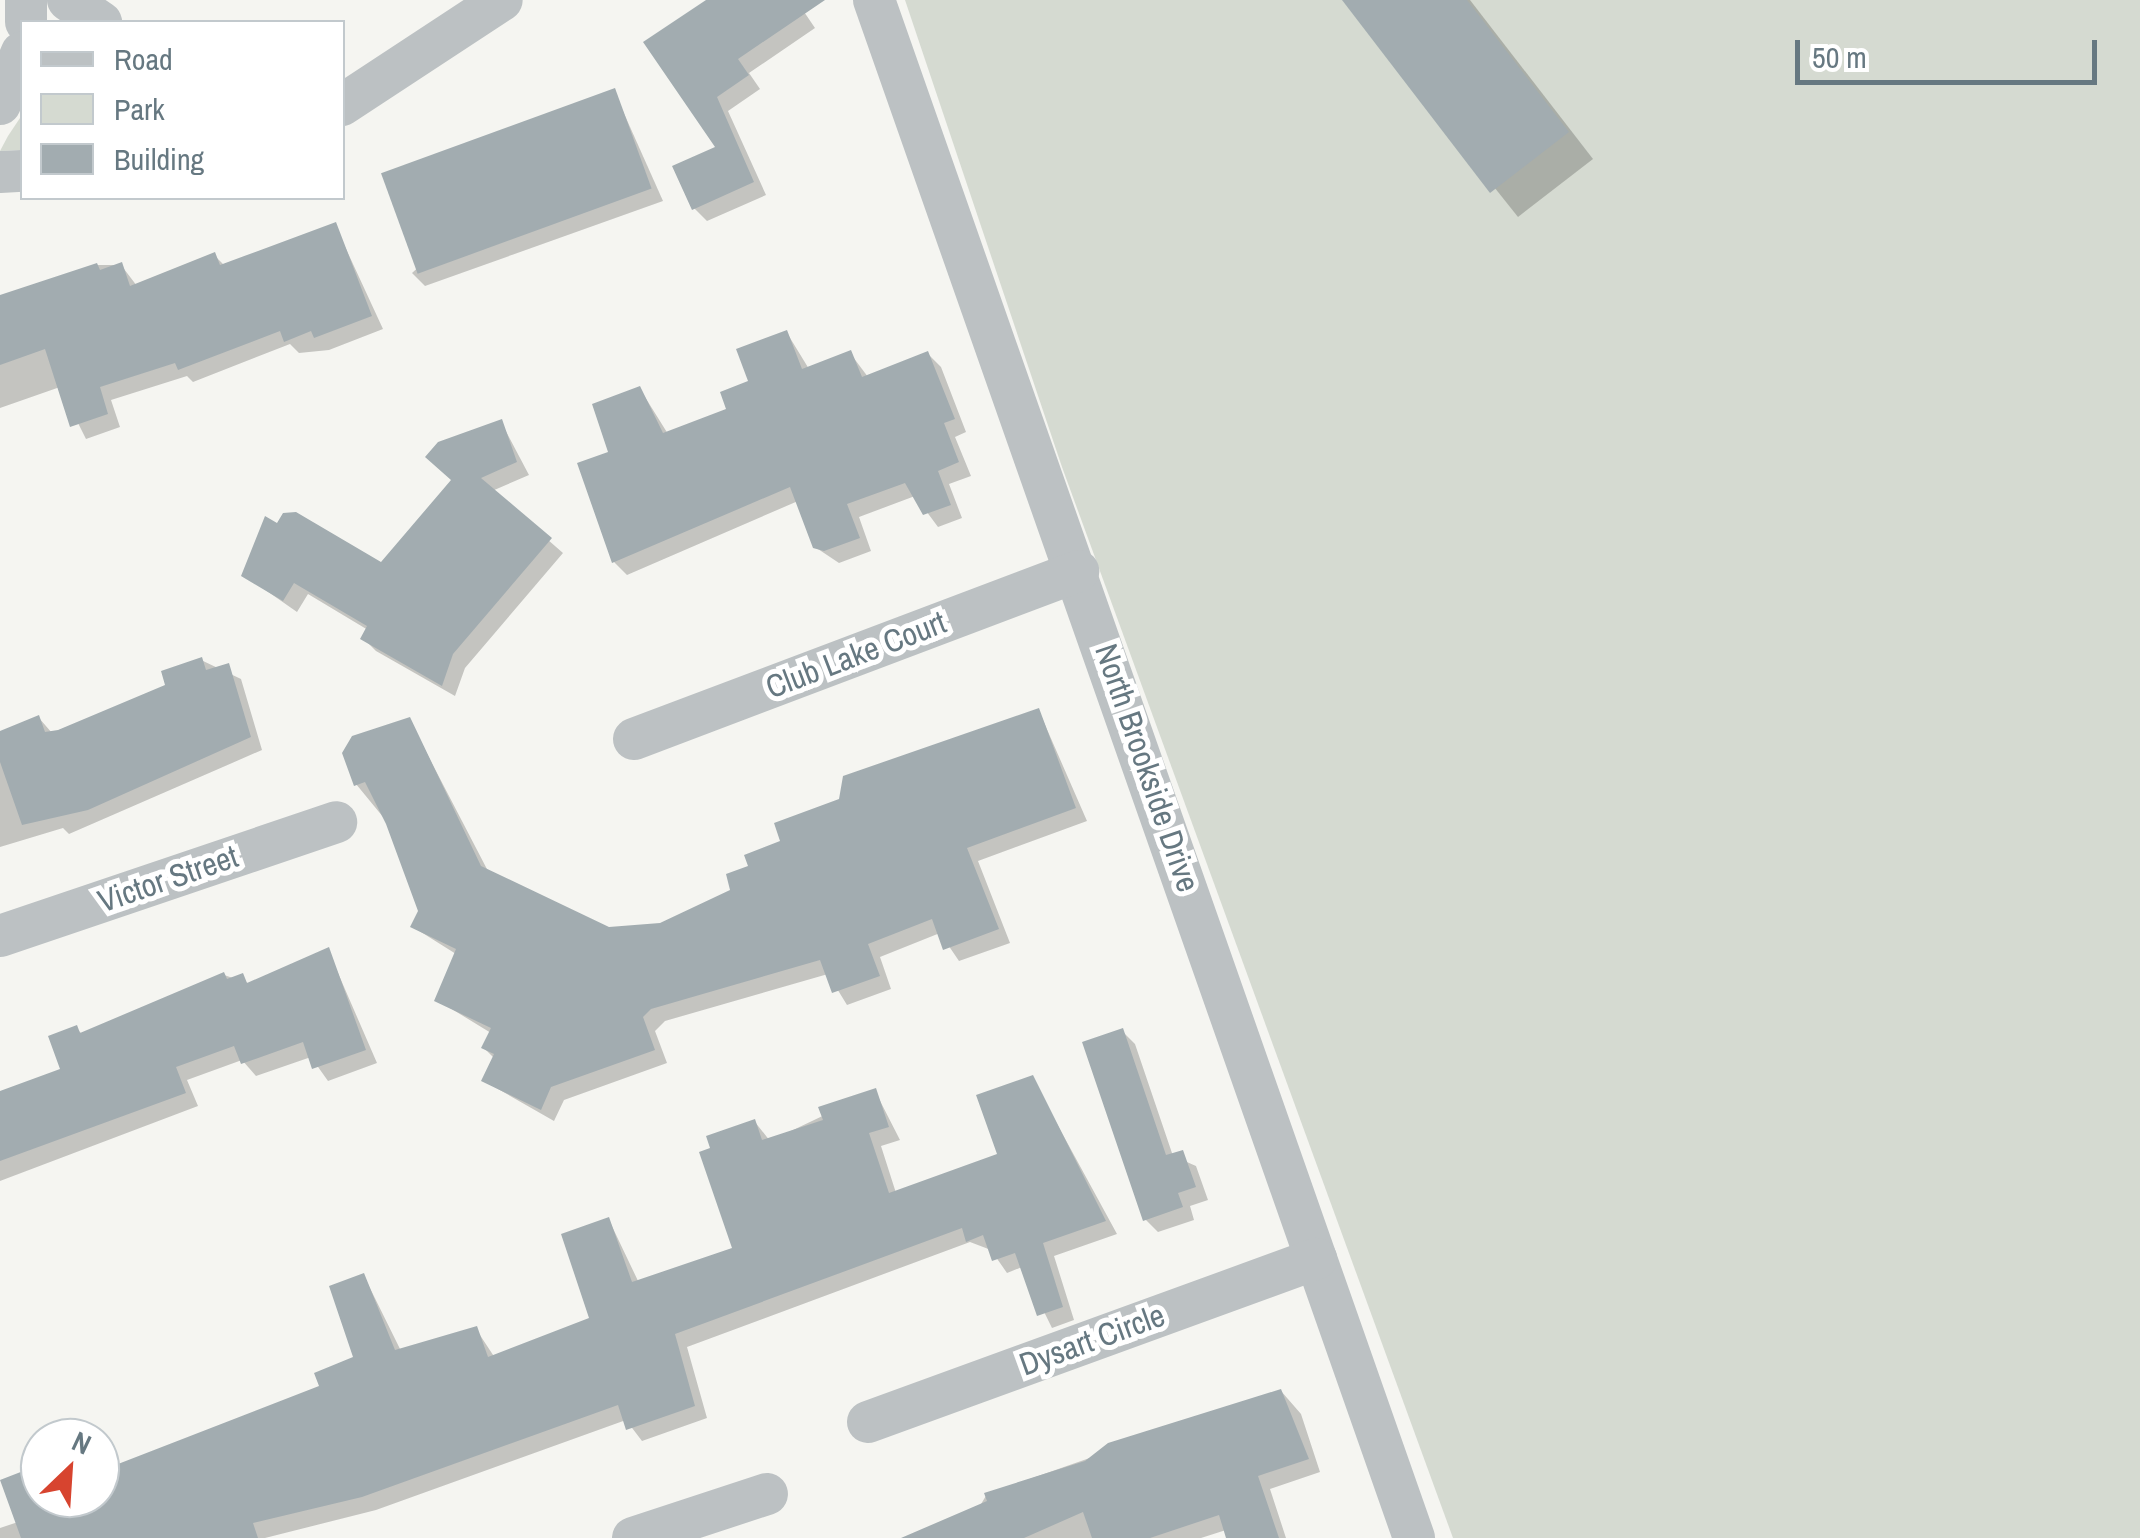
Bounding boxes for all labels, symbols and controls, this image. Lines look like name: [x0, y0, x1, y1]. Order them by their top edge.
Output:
legend: [20, 20, 345, 200]
scale bar: [1800, 20, 2102, 82]
text: 50 m: [1812, 37, 1867, 77]
text: Road: [114, 39, 173, 79]
text: Park: [114, 89, 165, 129]
text: Building: [114, 139, 204, 179]
street label: Club Lake Court: [761, 603, 951, 707]
street label: North Brookside Drive: [1087, 639, 1207, 897]
street label: Victor Street: [93, 837, 243, 921]
street label: Dysart Circle: [1014, 1296, 1170, 1384]
north arrow: [20, 1418, 120, 1518]
text: N: [66, 1422, 97, 1463]

